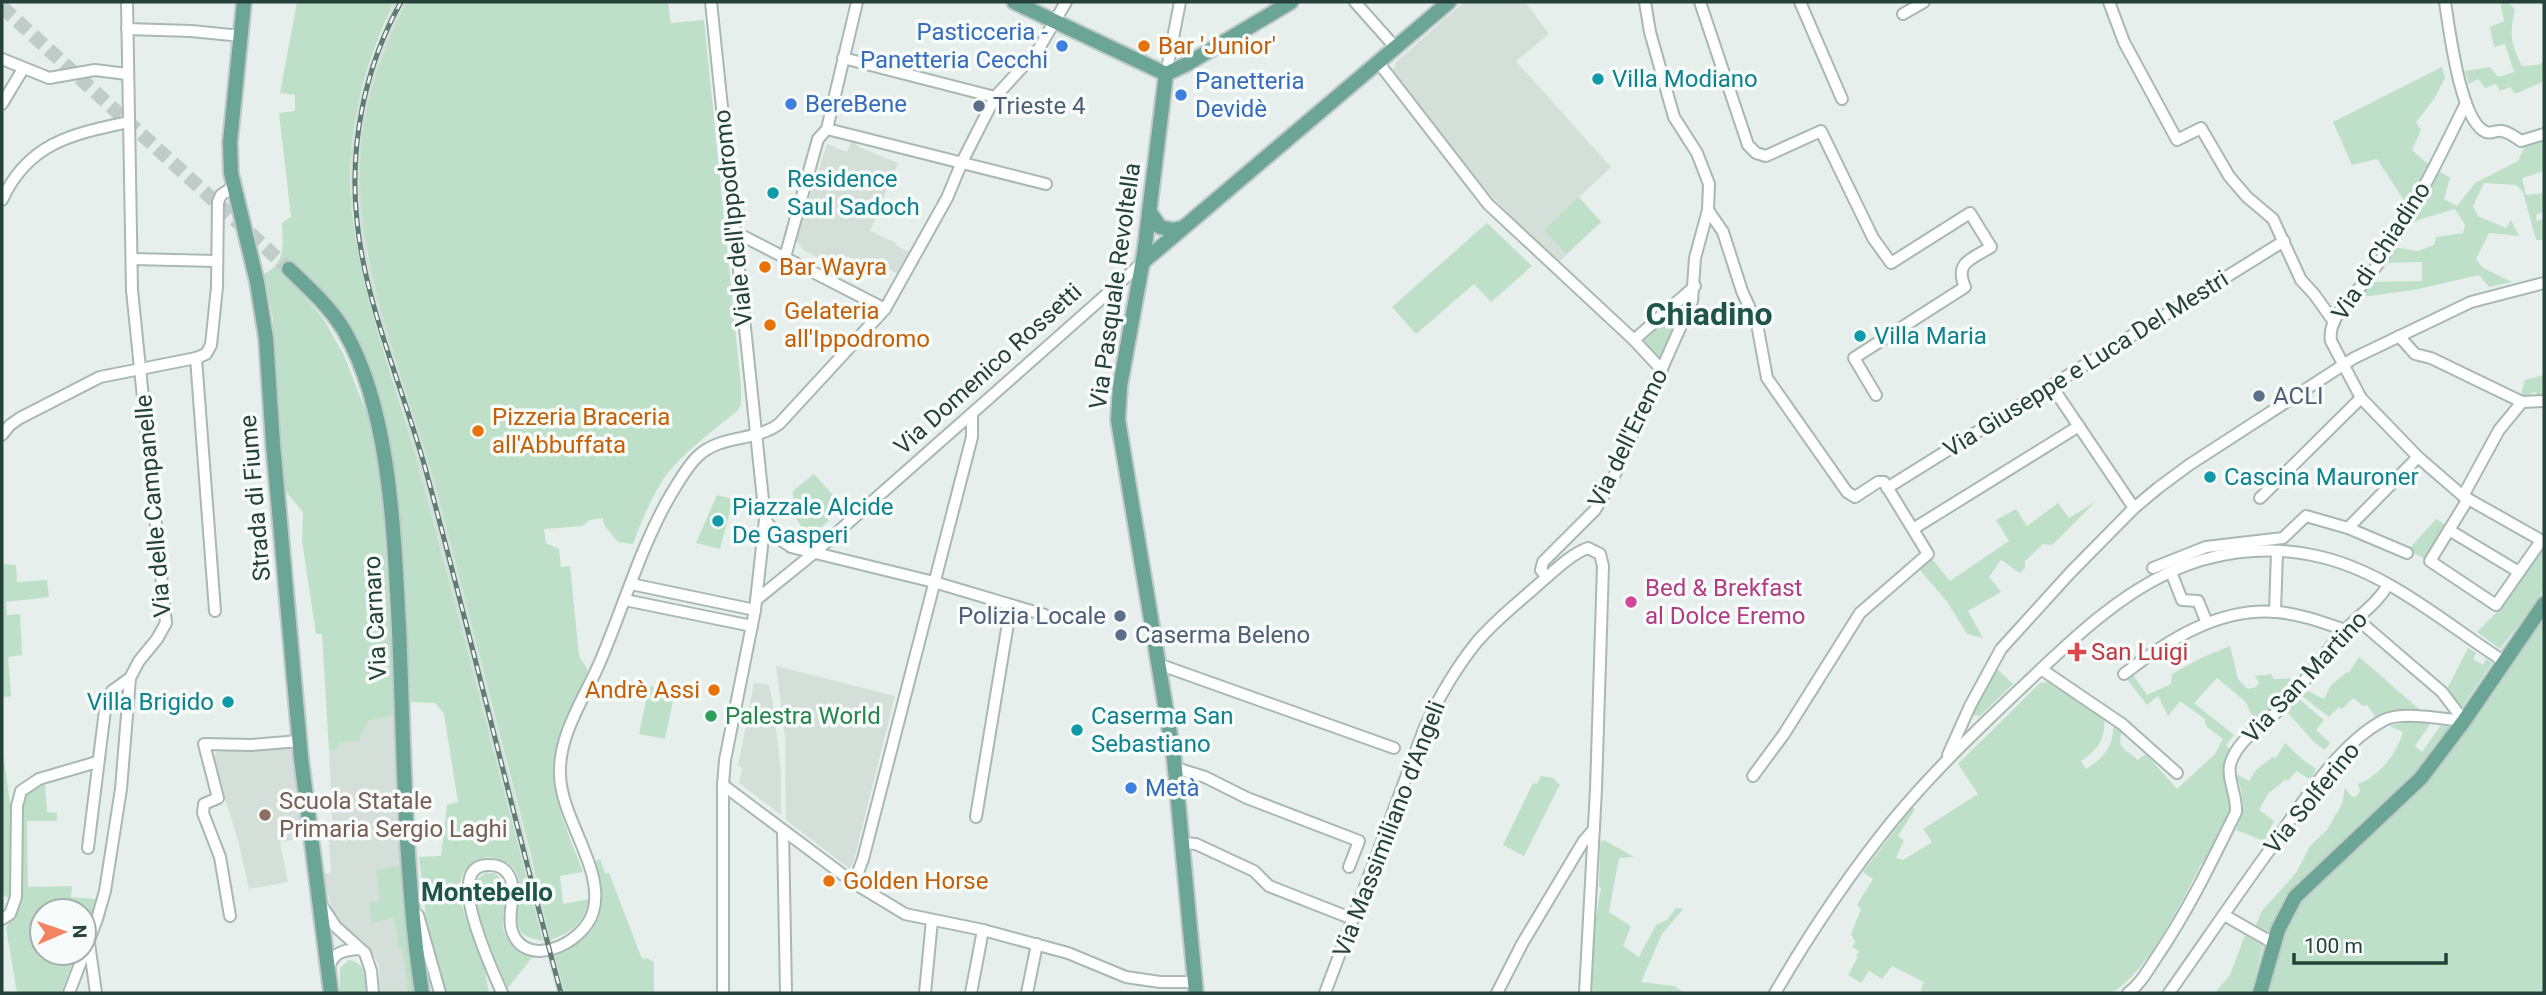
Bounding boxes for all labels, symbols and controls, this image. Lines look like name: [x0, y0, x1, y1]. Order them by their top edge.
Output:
place label: Pasticceria - Panetteria Cecchi: [860, 18, 1048, 74]
place label: Bar 'Junior': [1158, 32, 1276, 60]
marker: Pasticceria - Panetteria Cecchi: [1054, 38, 1070, 54]
marker: Bar 'Junior': [1136, 38, 1152, 54]
place label: Villa Modiano: [1612, 65, 1758, 93]
place label: Panetteria Devidè: [1195, 67, 1305, 123]
marker: Villa Modiano: [1590, 71, 1606, 87]
marker: Panetteria Devidè: [1173, 87, 1189, 103]
place label: BereBene: [805, 90, 907, 118]
place label: Trieste 4: [993, 92, 1086, 120]
marker: BereBene: [783, 96, 799, 112]
marker: Trieste 4: [971, 98, 987, 114]
street label: Viale dell'Ippodromo: [708, 108, 758, 328]
street label: Via Pasquale Revoltella: [1084, 161, 1146, 411]
place label: Residence Saul Sadoch: [787, 165, 920, 221]
street label: Via di Chiadino: [2326, 176, 2436, 326]
marker: Residence Saul Sadoch: [765, 185, 781, 201]
place label: Bar Wayra: [779, 253, 887, 281]
marker: Bar Wayra: [757, 259, 773, 275]
street label: Via Giuseppe e Luca Del Mestri: [1939, 265, 2233, 463]
street label: Via Domenico Rossetti: [889, 278, 1087, 460]
district label: Chiadino: [1646, 295, 1772, 333]
place label: Gelateria all'Ippodromo: [784, 297, 930, 353]
marker: Gelateria all'Ippodromo: [762, 317, 778, 333]
place label: Villa Maria: [1874, 322, 1987, 350]
marker: Villa Maria: [1852, 328, 1868, 344]
street label: Via dell'Eremo: [1582, 364, 1674, 512]
place label: ACLI: [2273, 382, 2324, 410]
marker: ACLI: [2251, 388, 2267, 404]
street label: Via delle Campanelle: [129, 394, 177, 618]
place label: Pizzeria Braceria all'Abbuffata: [492, 403, 670, 459]
street label: Strada di Fiume: [234, 414, 276, 582]
marker: Pizzeria Braceria all'Abbuffata: [470, 423, 486, 439]
place label: Cascina Mauroner: [2224, 463, 2419, 491]
marker: Cascina Mauroner: [2202, 469, 2218, 485]
place label: Piazzale Alcide De Gasperi: [732, 493, 894, 549]
marker: Piazzale Alcide De Gasperi: [710, 513, 726, 529]
street label: Via Carnaro: [358, 555, 392, 681]
place label: Bed & Brekfast al Dolce Eremo: [1645, 574, 1805, 630]
marker: Bed & Brekfast al Dolce Eremo: [1623, 594, 1639, 610]
place label: Polizia Locale: [958, 602, 1106, 630]
street label: Via San Martino: [2237, 605, 2373, 749]
marker: Polizia Locale: [1112, 608, 1128, 624]
place label: Caserma Beleno: [1135, 621, 1310, 649]
marker: Caserma Beleno: [1113, 627, 1129, 643]
place label: San Luigi: [2091, 638, 2188, 666]
marker: San Luigi: [2069, 644, 2085, 660]
place label: Andrè Assi: [585, 676, 700, 704]
marker: Andrè Assi: [706, 682, 722, 698]
place label: Villa Brigido: [87, 688, 214, 716]
marker: Villa Brigido: [220, 694, 236, 710]
street label: Via Massimiliano d'Angeli: [1327, 697, 1451, 961]
place label: Palestra World: [725, 702, 881, 730]
place label: Caserma San Sebastiano: [1091, 702, 1234, 758]
marker: Palestra World: [703, 708, 719, 724]
marker: Caserma San Sebastiano: [1069, 722, 1085, 738]
street label: Via Solferino: [2258, 736, 2366, 860]
place label: Metà: [1145, 774, 1200, 802]
marker: Metà: [1123, 780, 1139, 796]
place label: Scuola Statale Primaria Sergio Laghi: [279, 787, 508, 843]
marker: Scuola Statale Primaria Sergio Laghi: [257, 807, 273, 823]
place label: Golden Horse: [843, 867, 988, 895]
marker: Golden Horse: [821, 873, 837, 889]
district label: Montebello: [421, 877, 553, 907]
north arrow: [28, 897, 98, 967]
scale bar: [2294, 922, 2446, 966]
text: N: [68, 924, 91, 939]
text: 100 m: [2304, 934, 2363, 958]

